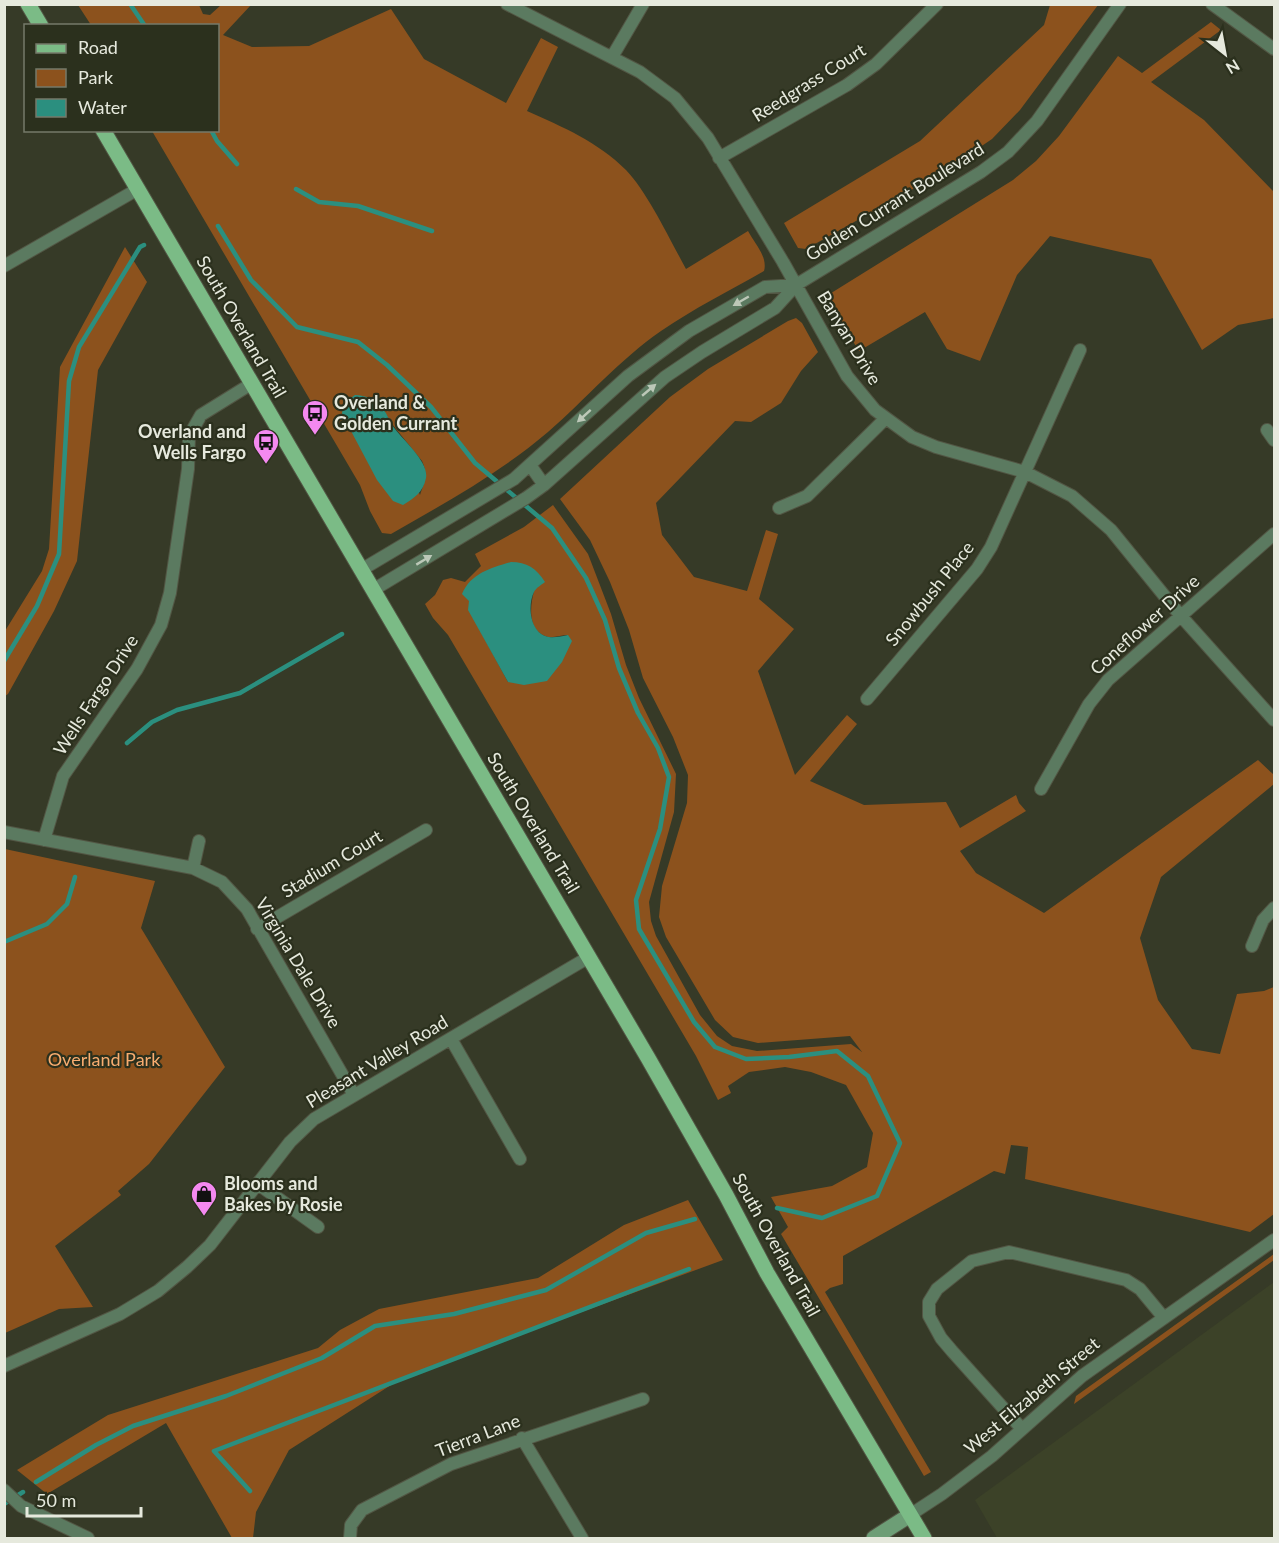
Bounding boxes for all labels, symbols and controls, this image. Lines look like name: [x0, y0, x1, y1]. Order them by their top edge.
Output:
legend: [24, 24, 219, 132]
north arrow: [1195, 24, 1255, 84]
text: Road: [78, 36, 118, 58]
street label: Reedgrass Court: [748, 38, 870, 126]
text: N: [1223, 56, 1243, 79]
text: Park: [78, 66, 114, 88]
text: Water: [78, 96, 127, 118]
street label: Golden Currant Boulevard: [801, 137, 988, 265]
street label: South Overland Trail: [192, 252, 292, 401]
street label: Banyan Drive: [813, 286, 887, 389]
one-way arrow: [732, 296, 749, 306]
one-way arrow: [641, 384, 656, 397]
place label: Overland & Golden Currant: [334, 391, 458, 434]
bus stop icon: Overland & Golden Currant: [300, 398, 330, 436]
one-way arrow: [577, 409, 592, 423]
place label: Overland and Wells Fargo: [138, 420, 246, 463]
bus stop icon: Overland and Wells Fargo: [251, 427, 281, 465]
street label: Snowbush Place: [880, 537, 978, 650]
one-way arrow: [415, 555, 432, 565]
street label: Coneflower Drive: [1085, 569, 1203, 679]
street label: Wells Fargo Drive: [48, 630, 142, 759]
street label: South Overland Trail: [483, 748, 585, 897]
street label: Stadium Court: [277, 824, 386, 902]
street label: Virginia Dale Drive: [251, 893, 346, 1032]
street label: Pleasant Valley Road: [302, 1010, 451, 1112]
park label: Overland Park: [48, 1048, 161, 1070]
street label: South Overland Trail: [728, 1169, 825, 1320]
place label: Blooms and Bakes by Rosie: [224, 1172, 343, 1215]
shop icon: Blooms and Bakes by Rosie: [189, 1179, 219, 1217]
street label: West Elizabeth Street: [959, 1332, 1104, 1458]
street label: Tierra Lane: [432, 1409, 523, 1461]
scale bar: [27, 1480, 141, 1518]
text: 50 m: [36, 1489, 76, 1511]

